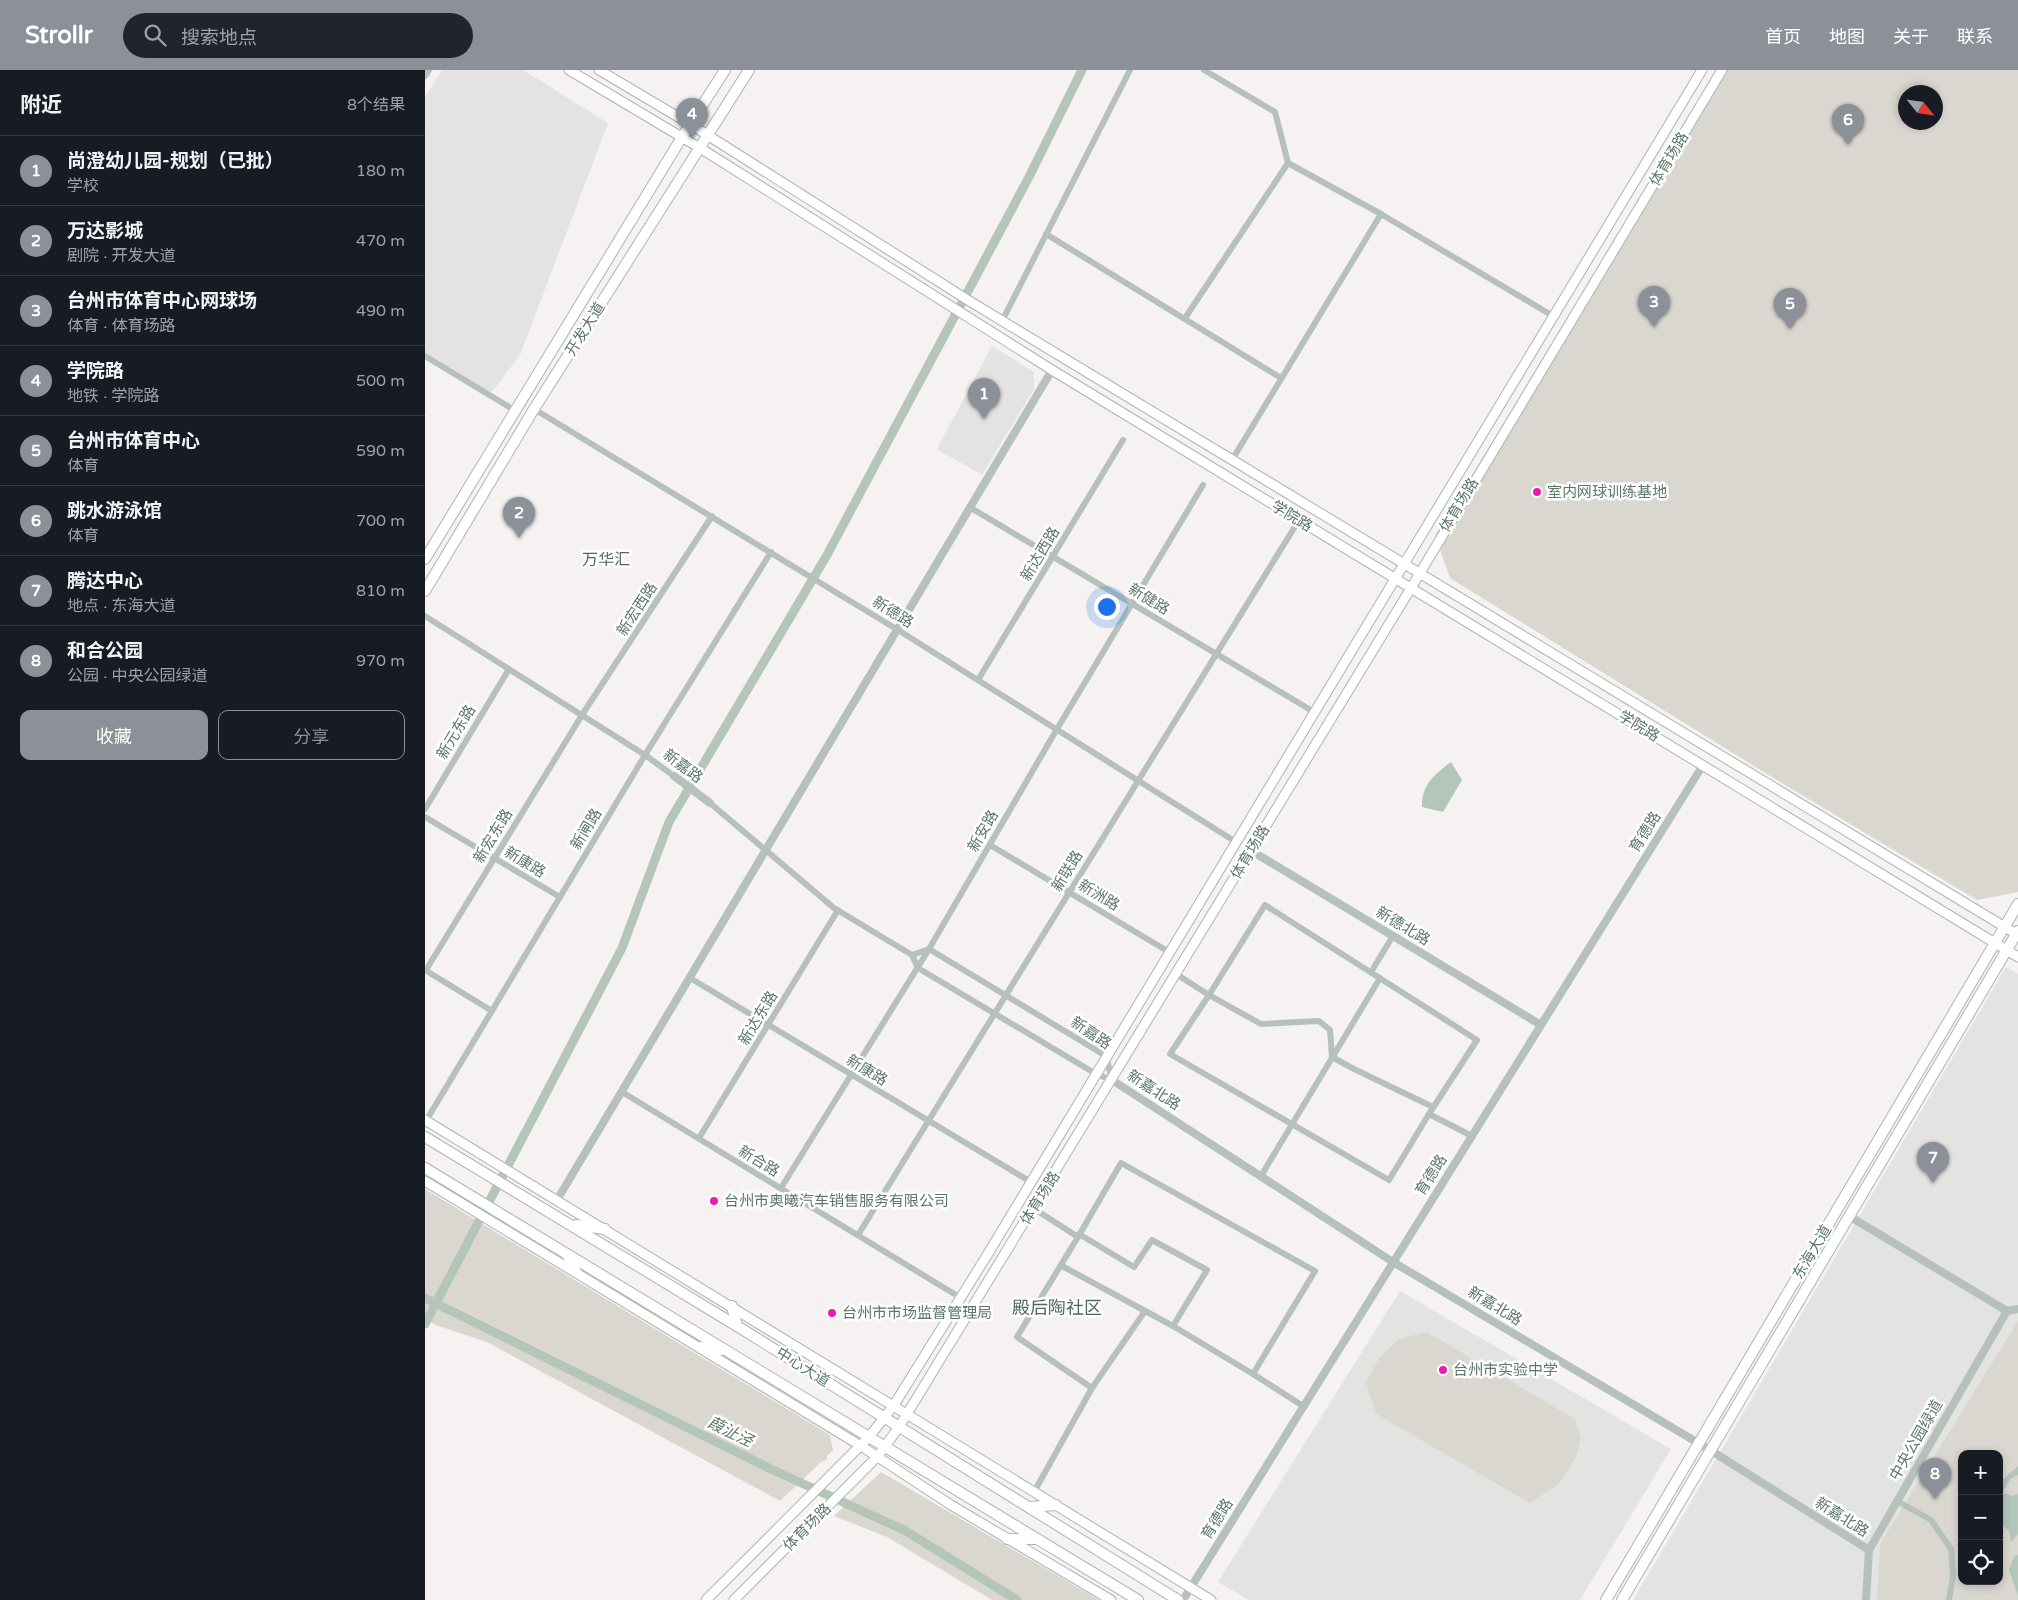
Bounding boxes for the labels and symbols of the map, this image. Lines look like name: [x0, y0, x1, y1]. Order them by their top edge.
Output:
north arrow: [1898, 85, 1943, 130]
pin: 4: [676, 98, 708, 139]
pin: 6: [1832, 104, 1864, 145]
street label: 体育场路: [1646, 129, 1692, 189]
pin: 3: [1638, 286, 1670, 327]
pin: 5: [1774, 288, 1806, 329]
street label: 开发大道: [561, 299, 609, 359]
pin: 1: [968, 378, 1000, 419]
street label: 体育场路: [1436, 475, 1482, 535]
place label: 室内网球训练基地: [1547, 483, 1667, 501]
marker: 室内网球训练基地: [1531, 486, 1543, 498]
pin: 2: [503, 497, 535, 538]
street label: 学院路: [1268, 497, 1316, 535]
street label: 新达西路: [1017, 524, 1063, 584]
district label: 万华汇: [582, 550, 630, 570]
street label: 新宏西路: [613, 579, 661, 639]
street label: 新健路: [1125, 580, 1173, 618]
street label: 新德路: [869, 592, 917, 632]
your location: [1094, 594, 1120, 620]
street label: 新元东路: [433, 702, 479, 762]
street label: 学院路: [1615, 707, 1663, 745]
street label: 新嘉路: [660, 745, 706, 787]
street label: 新闸路: [567, 805, 605, 853]
street label: 新宏东路: [470, 806, 516, 866]
street label: 新安路: [964, 807, 1002, 855]
street label: 育德路: [1625, 808, 1665, 856]
street label: 体育场路: [1227, 822, 1273, 882]
street label: 新康路: [501, 843, 549, 881]
street label: 新联路: [1048, 847, 1086, 895]
street label: 新洲路: [1075, 876, 1123, 914]
street label: 新德北路: [1373, 903, 1433, 949]
street label: 新达东路: [735, 988, 781, 1048]
street label: 新嘉路: [1067, 1013, 1115, 1053]
street label: 新康路: [843, 1051, 891, 1089]
street label: 新嘉北路: [1124, 1066, 1184, 1114]
street label: 新合路: [735, 1142, 783, 1180]
pin: 7: [1917, 1142, 1949, 1183]
street label: 育德路: [1411, 1151, 1451, 1199]
street label: 体育场路: [1016, 1168, 1064, 1228]
place label: 台州市奥曦汽车销售服务有限公司: [724, 1192, 949, 1210]
marker: 台州市奥曦汽车销售服务有限公司: [708, 1195, 720, 1207]
street label: 东海大道: [1789, 1222, 1835, 1282]
street label: 新嘉北路: [1465, 1283, 1525, 1329]
district label: 殿后陶社区: [1012, 1297, 1102, 1319]
place label: 台州市市场监督管理局: [842, 1304, 992, 1322]
marker: 台州市市场监督管理局: [826, 1307, 838, 1319]
street label: 中心大道: [773, 1343, 833, 1391]
place label: 台州市实验中学: [1453, 1361, 1558, 1379]
marker: 台州市实验中学: [1437, 1364, 1449, 1376]
street label: 中央公园绿道: [1886, 1397, 1946, 1483]
water label: 葭沚泾: [704, 1412, 758, 1452]
pin: 8: [1919, 1458, 1951, 1499]
street label: 新嘉北路: [1812, 1493, 1872, 1541]
street label: 育德路: [1197, 1495, 1237, 1543]
street label: 体育场路: [779, 1499, 835, 1555]

